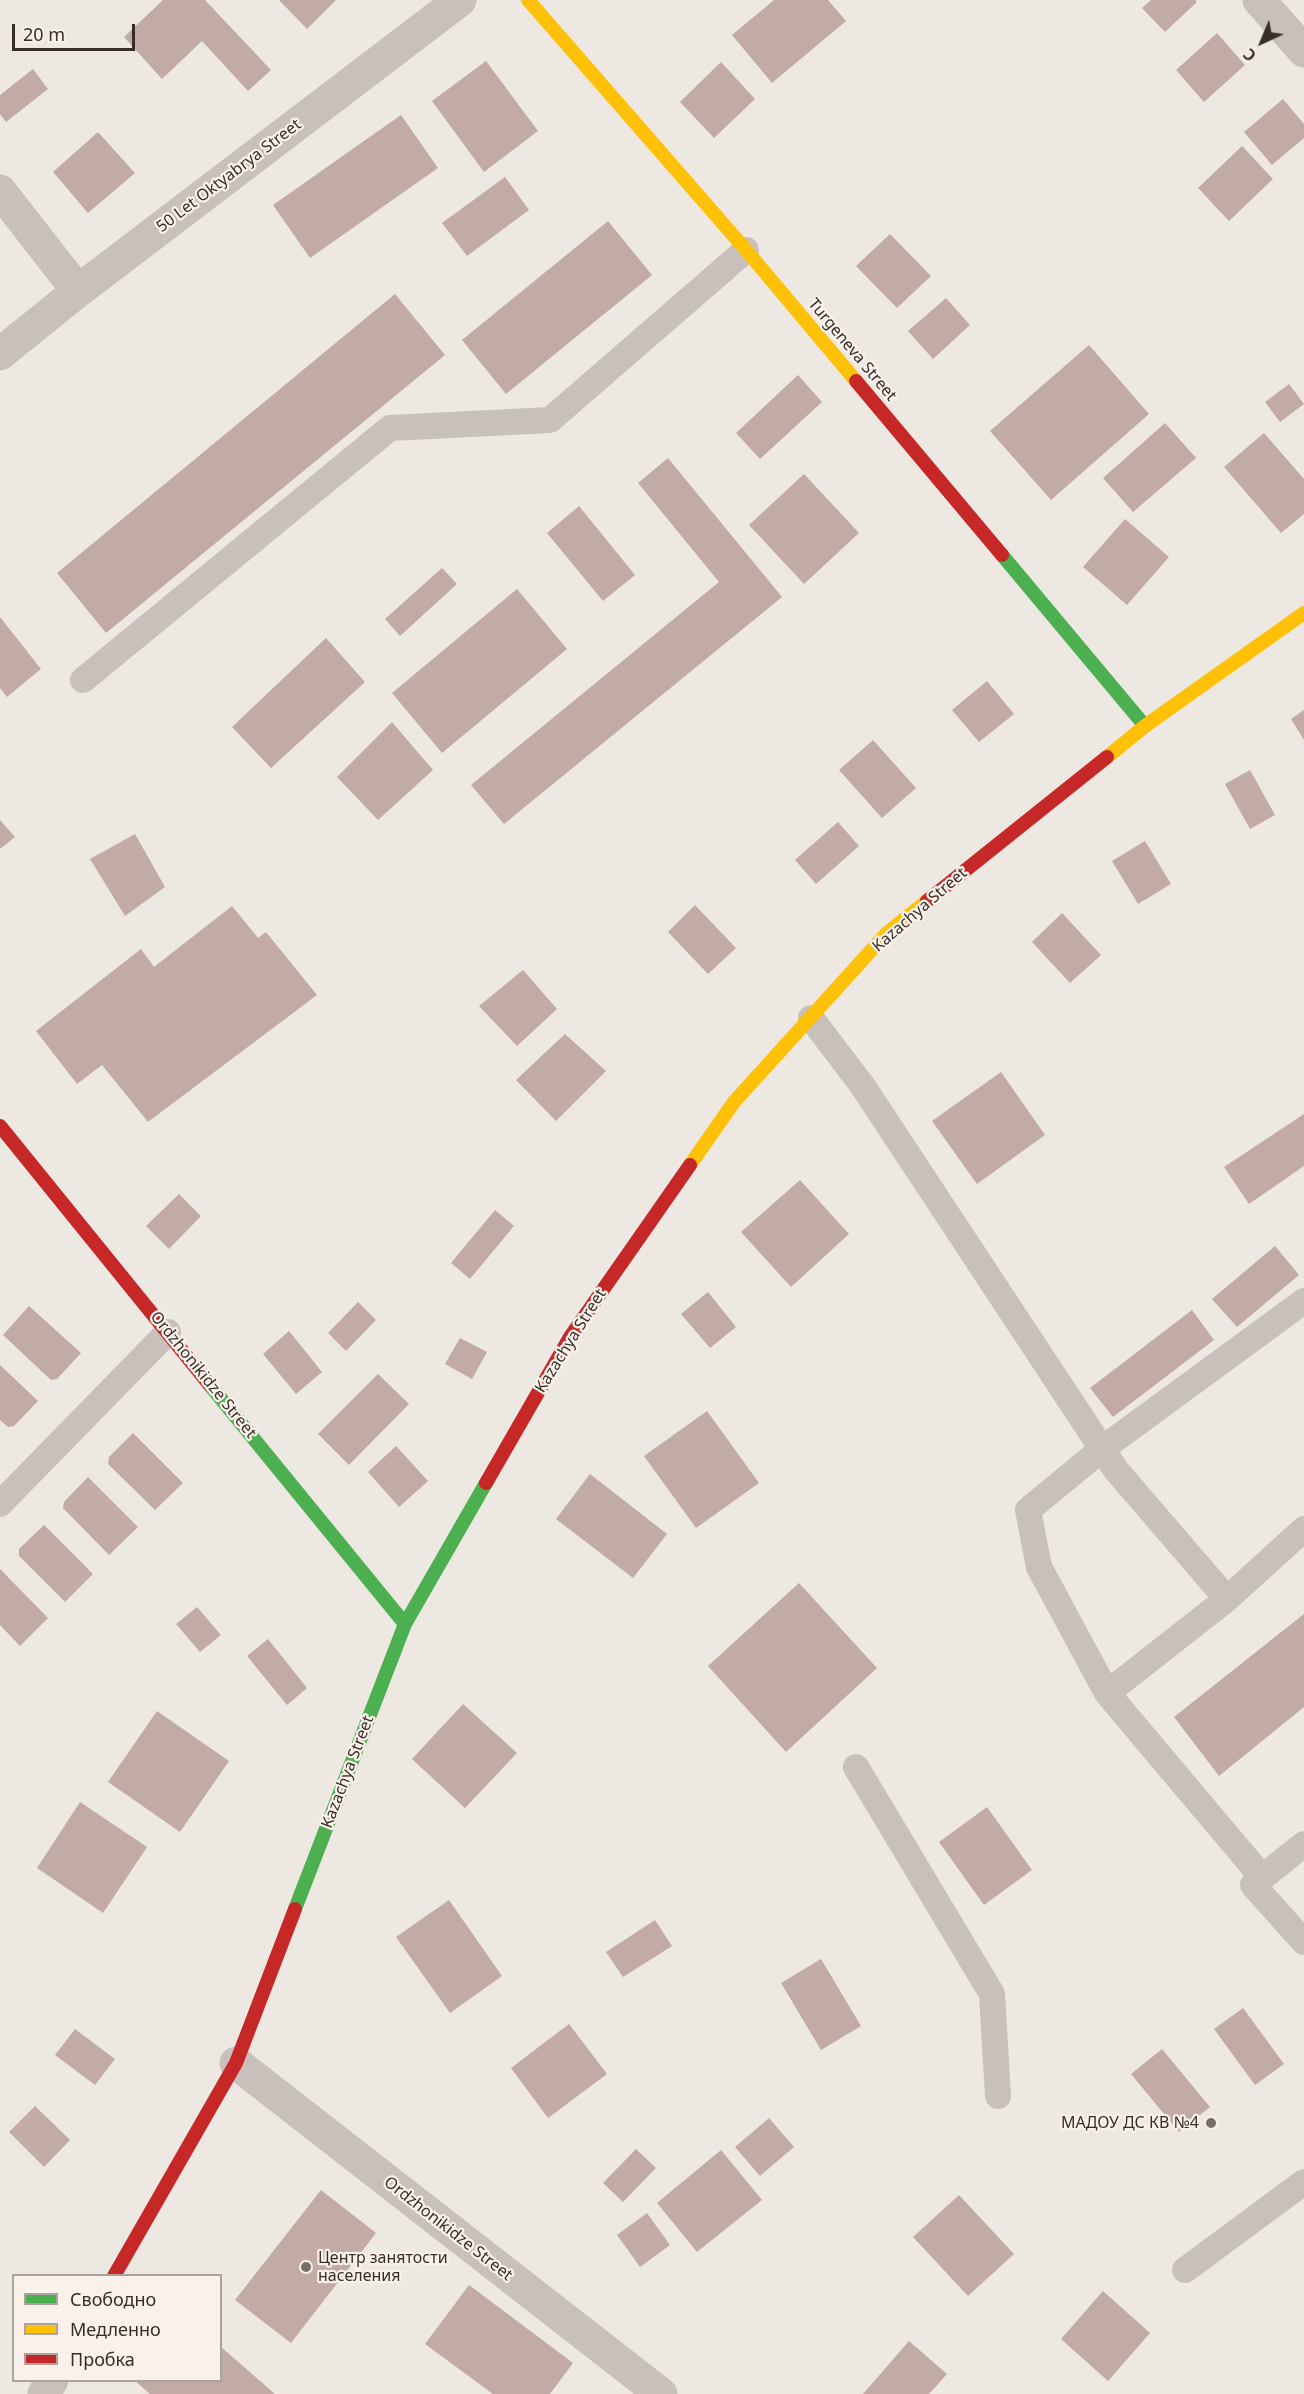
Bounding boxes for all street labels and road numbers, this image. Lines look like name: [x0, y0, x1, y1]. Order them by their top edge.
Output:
street label: 50 Let Oktyabrya Street: [153, 115, 305, 237]
street label: Turgeneva Street: [804, 295, 900, 405]
street label: Kazachya Street: [869, 864, 971, 956]
street label: Kazachya Street: [531, 1285, 611, 1397]
street label: Ordzhonikidze Street: [146, 1308, 260, 1442]
street label: Kazachya Street: [318, 1713, 378, 1831]
street label: Ordzhonikidze Street: [380, 2173, 516, 2285]

